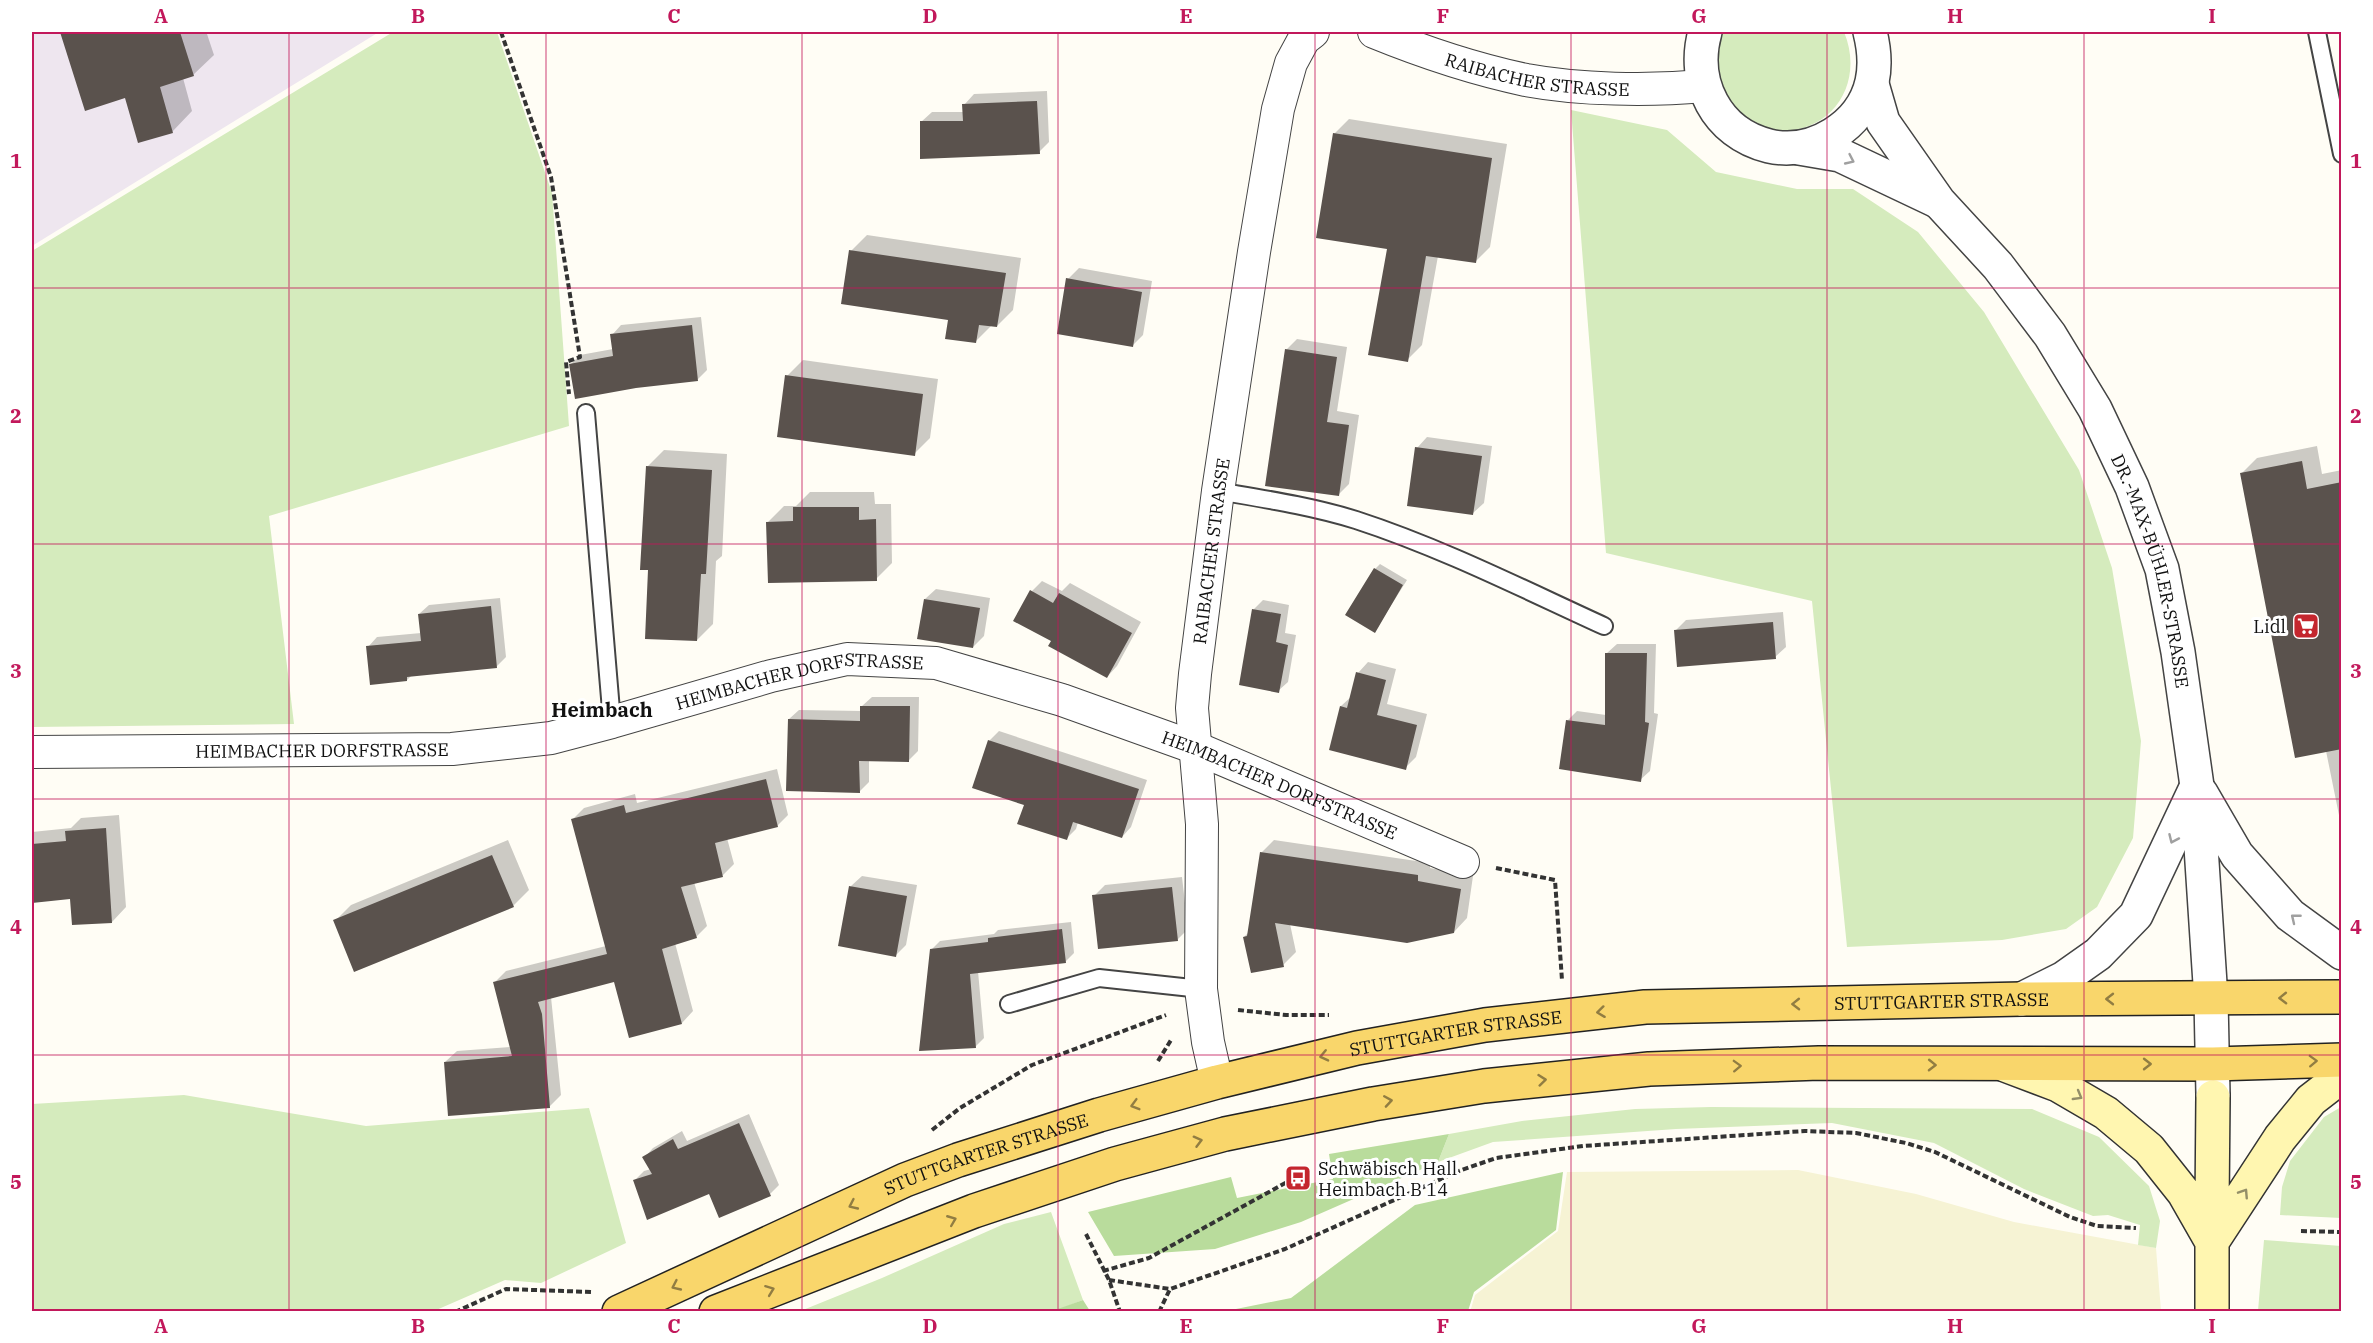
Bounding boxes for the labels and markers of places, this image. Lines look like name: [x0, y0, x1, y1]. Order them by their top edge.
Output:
supermarket icon: Lidl: [2291, 611, 2321, 641]
place label: Lidl: [2253, 615, 2286, 638]
place label: Schwäbisch Hall Heimbach B 14: [1318, 1157, 1457, 1201]
bus stop icon: Schwäbisch Hall Heimbach B 14: [1283, 1163, 1313, 1193]

